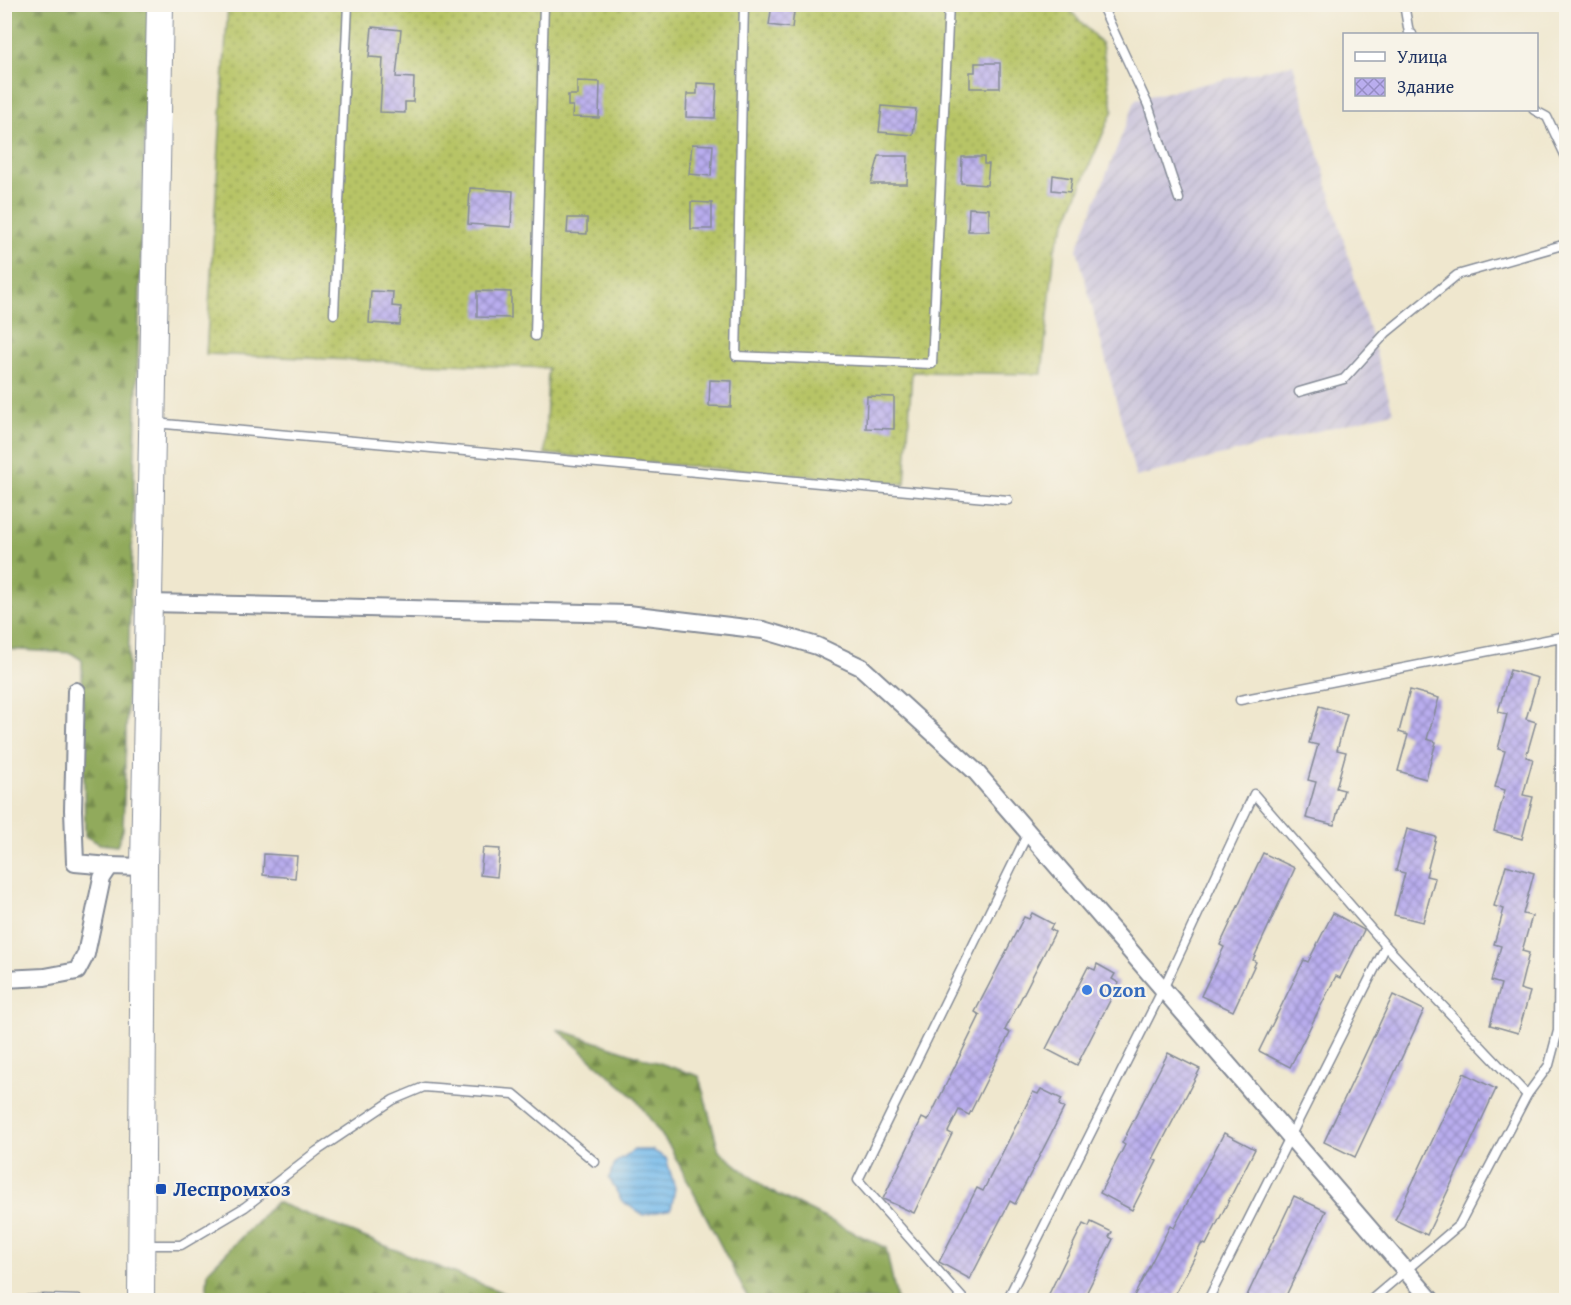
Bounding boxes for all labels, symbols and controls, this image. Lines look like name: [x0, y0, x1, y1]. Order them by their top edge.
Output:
legend: [1343, 33, 1538, 111]
text: Улица: [1397, 43, 1448, 70]
text: Здание: [1397, 73, 1454, 100]
place label: Ozon: [1099, 974, 1146, 1005]
marker: Ozon: [1080, 983, 1094, 997]
place label: Леспромхоз: [173, 1173, 291, 1204]
marker: Леспромхоз: [154, 1182, 168, 1196]

